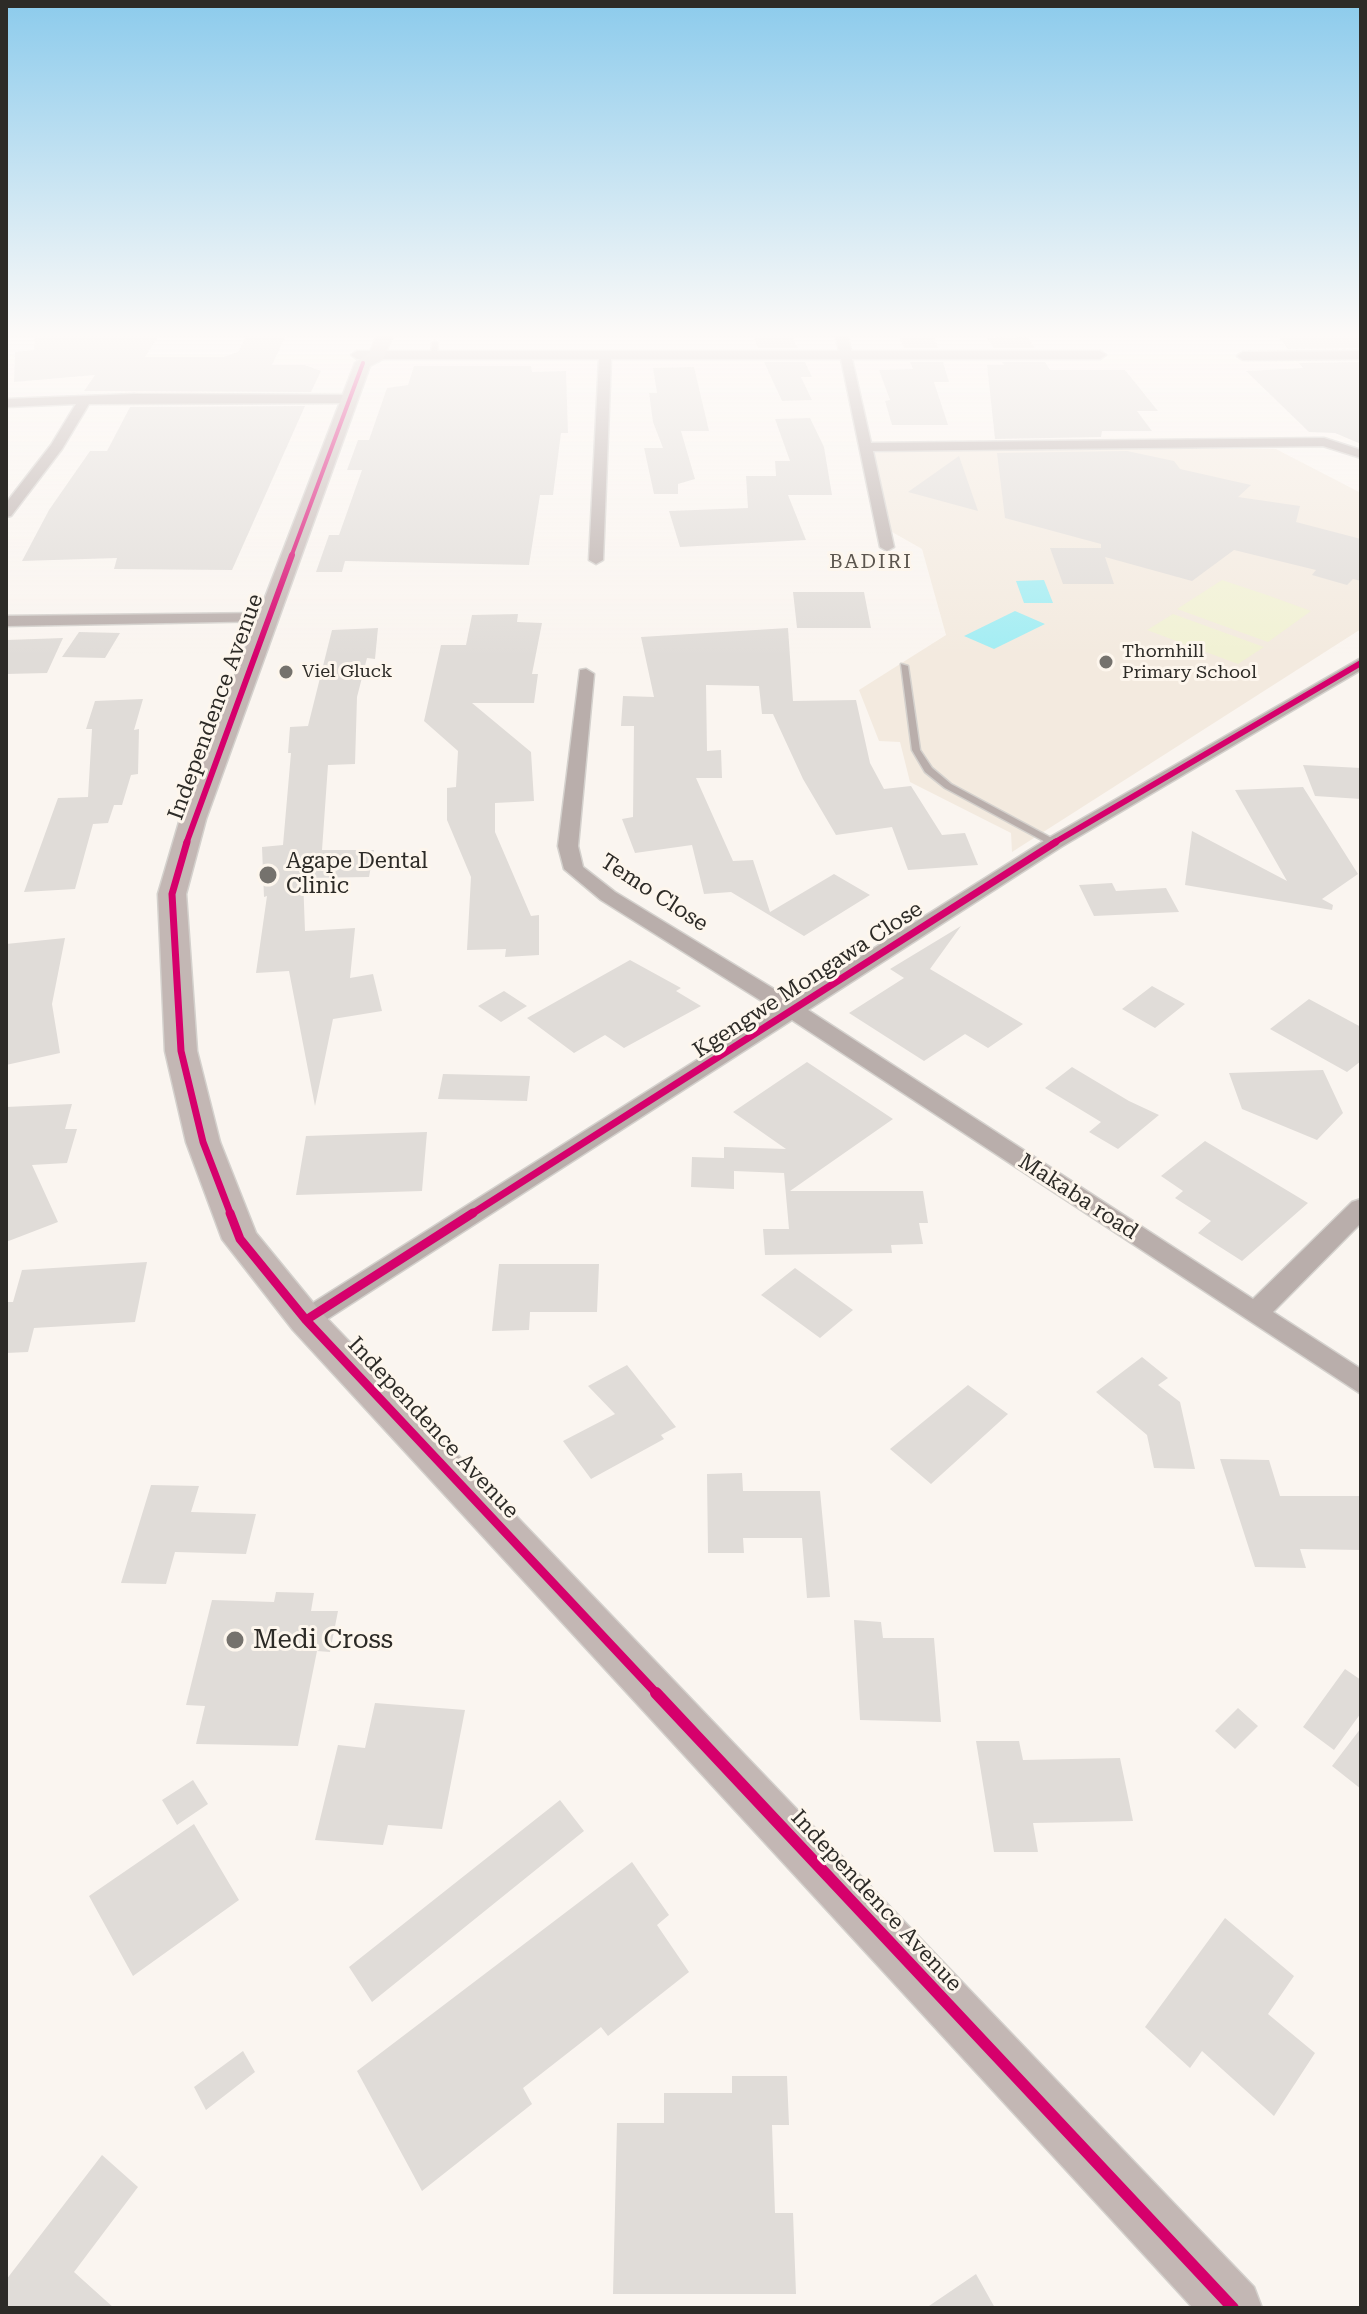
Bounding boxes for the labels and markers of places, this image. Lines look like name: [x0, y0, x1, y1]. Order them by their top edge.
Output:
place label: Thornhill Primary School: [1122, 641, 1257, 684]
marker: Thornhill Primary School: [1097, 653, 1115, 671]
place label: Viel Gluck: [302, 661, 392, 683]
marker: Viel Gluck: [277, 663, 295, 681]
place label: Agape Dental Clinic: [286, 849, 428, 900]
marker: Agape Dental Clinic: [257, 864, 279, 886]
place label: Medi Cross: [253, 1624, 393, 1656]
marker: Medi Cross: [224, 1629, 246, 1651]

